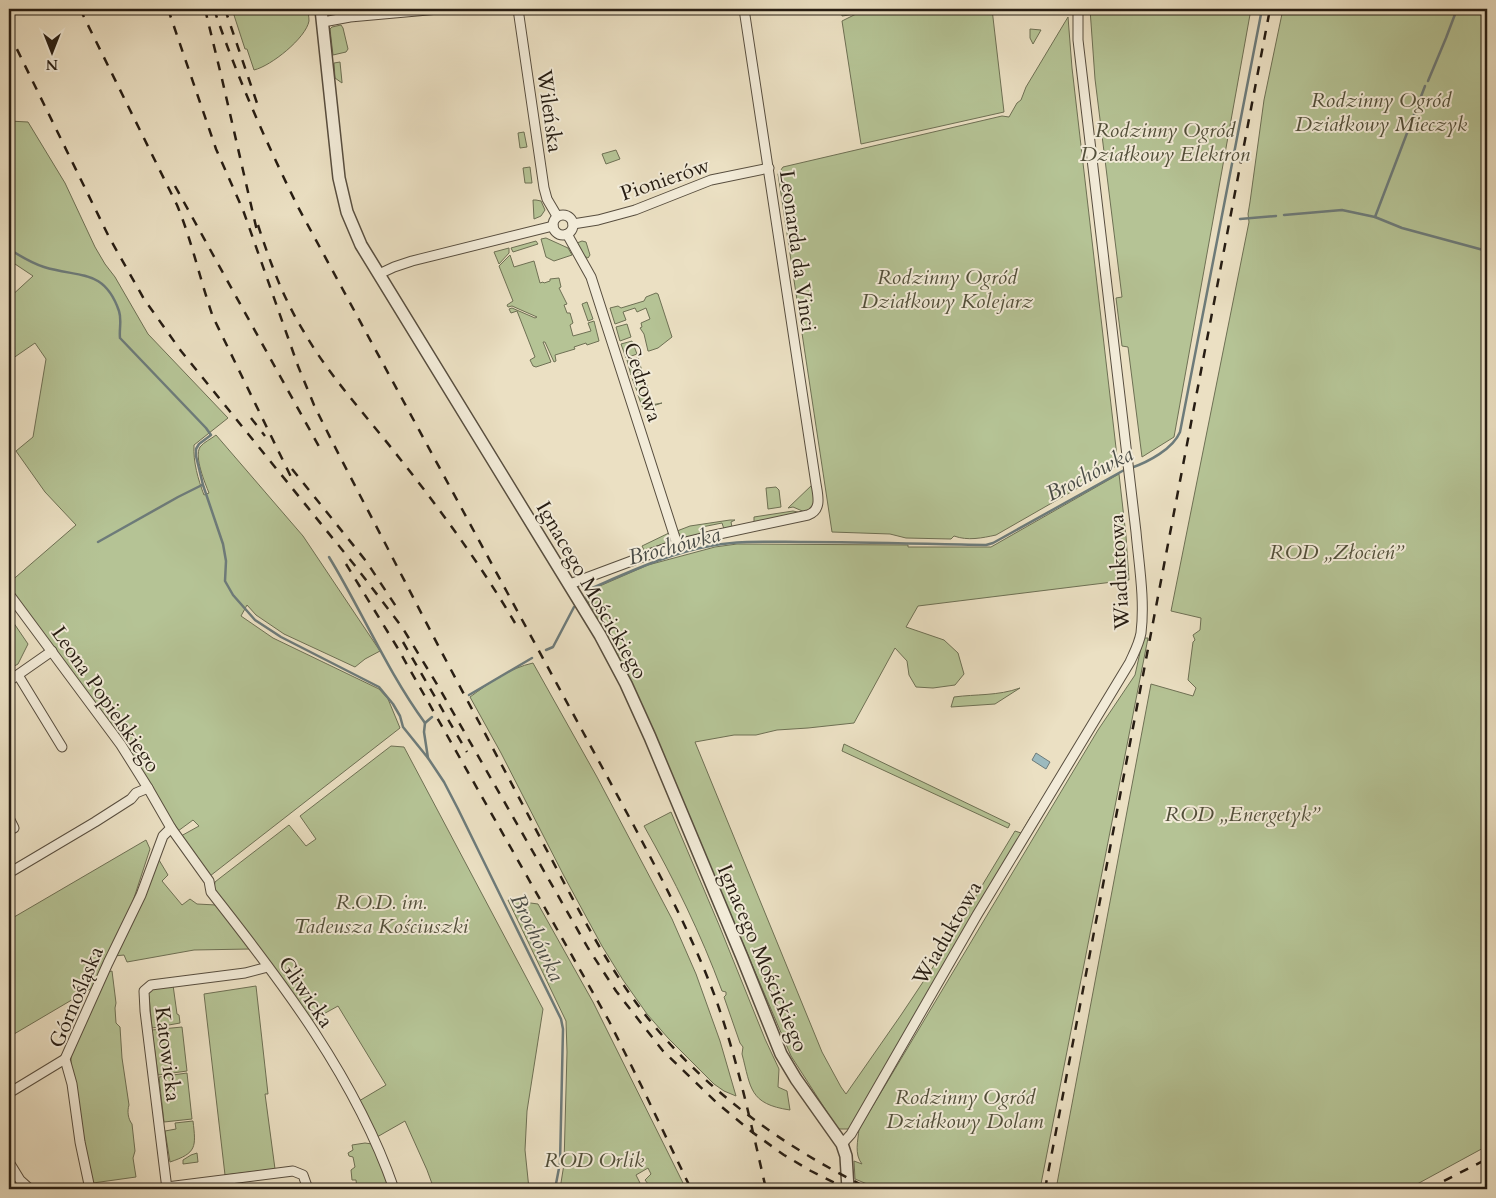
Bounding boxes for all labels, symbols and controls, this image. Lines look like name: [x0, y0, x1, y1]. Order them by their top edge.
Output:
north arrow: [28, 28, 78, 78]
text: N: [46, 55, 58, 74]
street label: Wileńska: [529, 67, 570, 154]
park label: Rodzinny Ogród Działkowy Mieczyk: [1295, 86, 1468, 139]
park label: Rodzinny Ogród Działkowy Elektron: [1080, 116, 1251, 169]
street label: Pionierów: [617, 151, 714, 208]
street label: Leonarda da Vinci: [772, 168, 823, 334]
park label: Rodzinny Ogród Działkowy Kolejarz: [861, 263, 1033, 316]
street label: Cedrowa: [616, 339, 669, 425]
water label: Brochówka: [1040, 439, 1139, 509]
street label: Ignacego Mościckiego: [529, 496, 654, 684]
street label: Wiaduktowa: [1102, 513, 1137, 632]
water label: Brochówka: [625, 519, 724, 573]
park label: ROD „Złocień”: [1269, 538, 1404, 567]
street label: Leona Popielskiego: [44, 620, 167, 778]
park label: ROD „Energetyk”: [1165, 800, 1321, 829]
street label: Ignacego Mościckiego: [710, 860, 815, 1056]
street label: Wiaduktowa: [905, 876, 989, 992]
park label: R.O.D. im. Tadeusza Kościuszki: [294, 888, 469, 941]
water label: Brochówka: [503, 888, 571, 987]
street label: Górnośląska: [42, 942, 111, 1052]
street label: Gliwicka: [271, 951, 340, 1034]
street label: Katowicka: [147, 1005, 188, 1103]
park label: Rodzinny Ogród Działkowy Dolam: [886, 1083, 1044, 1136]
park label: ROD Orlik: [544, 1146, 645, 1175]

